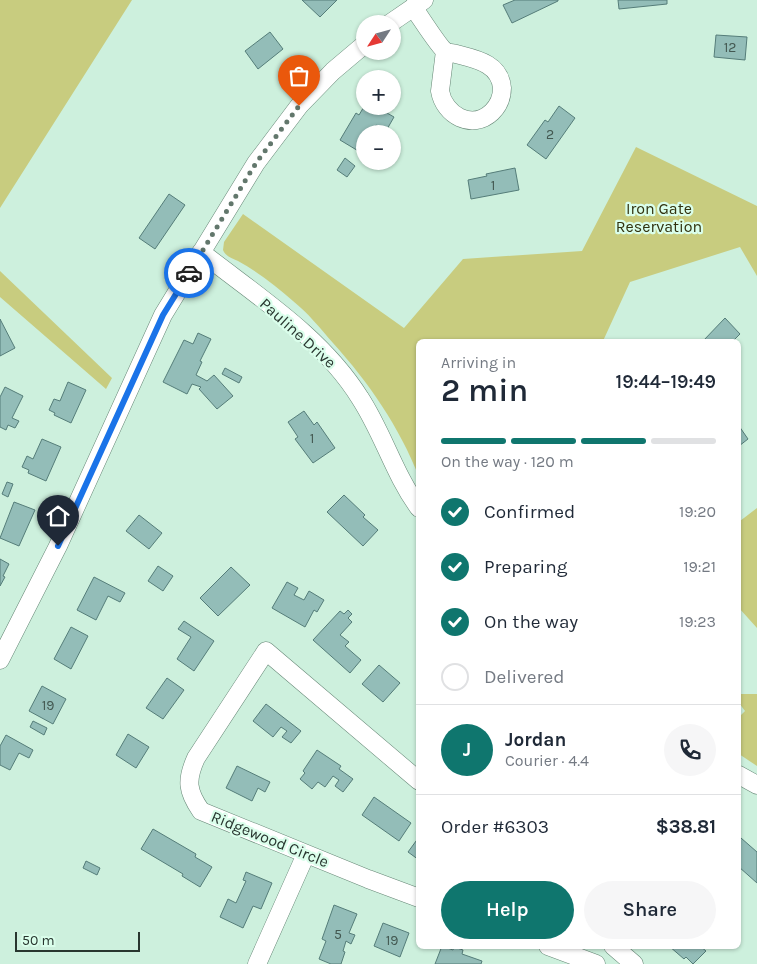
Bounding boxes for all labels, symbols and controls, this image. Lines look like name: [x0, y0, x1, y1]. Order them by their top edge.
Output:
north arrow: [356, 15, 401, 60]
map controls: [356, 15, 401, 170]
house number: 12: [724, 39, 736, 56]
pin: [278, 55, 320, 106]
icon: bag: [285, 62, 313, 90]
button: +: [356, 70, 401, 115]
button: −: [356, 125, 401, 170]
house number: 2: [546, 126, 554, 143]
house number: 1: [491, 177, 495, 194]
park label: Iron Gate Reservation: [616, 199, 702, 236]
courier: [164, 248, 214, 298]
icon: car: [175, 259, 203, 287]
street label: Pauline Drive: [256, 294, 340, 372]
text: Arriving in: [441, 353, 516, 372]
text: 19:44–19:49: [616, 371, 716, 393]
text: 2 min: [441, 372, 528, 409]
house number: 1: [310, 430, 314, 447]
text: On the way · 120 m: [441, 452, 574, 471]
pin: [37, 495, 79, 546]
icon: check: [441, 498, 469, 526]
text: Confirmed: [484, 501, 575, 523]
icon: home: [44, 502, 72, 530]
text: 19:20: [679, 502, 716, 521]
icon: check: [441, 553, 469, 581]
text: Preparing: [484, 556, 567, 578]
text: 19:21: [683, 557, 716, 576]
icon: check: [441, 608, 469, 636]
text: On the way: [484, 611, 578, 633]
text: 19:23: [679, 612, 716, 631]
text: Delivered: [484, 666, 564, 688]
house number: 19: [42, 697, 54, 714]
button: phone: [664, 724, 716, 776]
text: Jordan: [505, 729, 566, 751]
text: J: [463, 739, 471, 761]
text: Courier · 4.4: [505, 751, 589, 770]
street label: Ridgewood Circle: [209, 807, 331, 871]
text: Order #6303: [441, 816, 549, 838]
text: $38.81: [656, 816, 716, 838]
button: Help: [441, 881, 574, 939]
button: Share: [584, 881, 716, 939]
house number: 5: [334, 926, 342, 943]
scale bar: [15, 929, 140, 952]
text: 50 m: [22, 932, 55, 949]
house number: 19: [386, 932, 398, 949]

